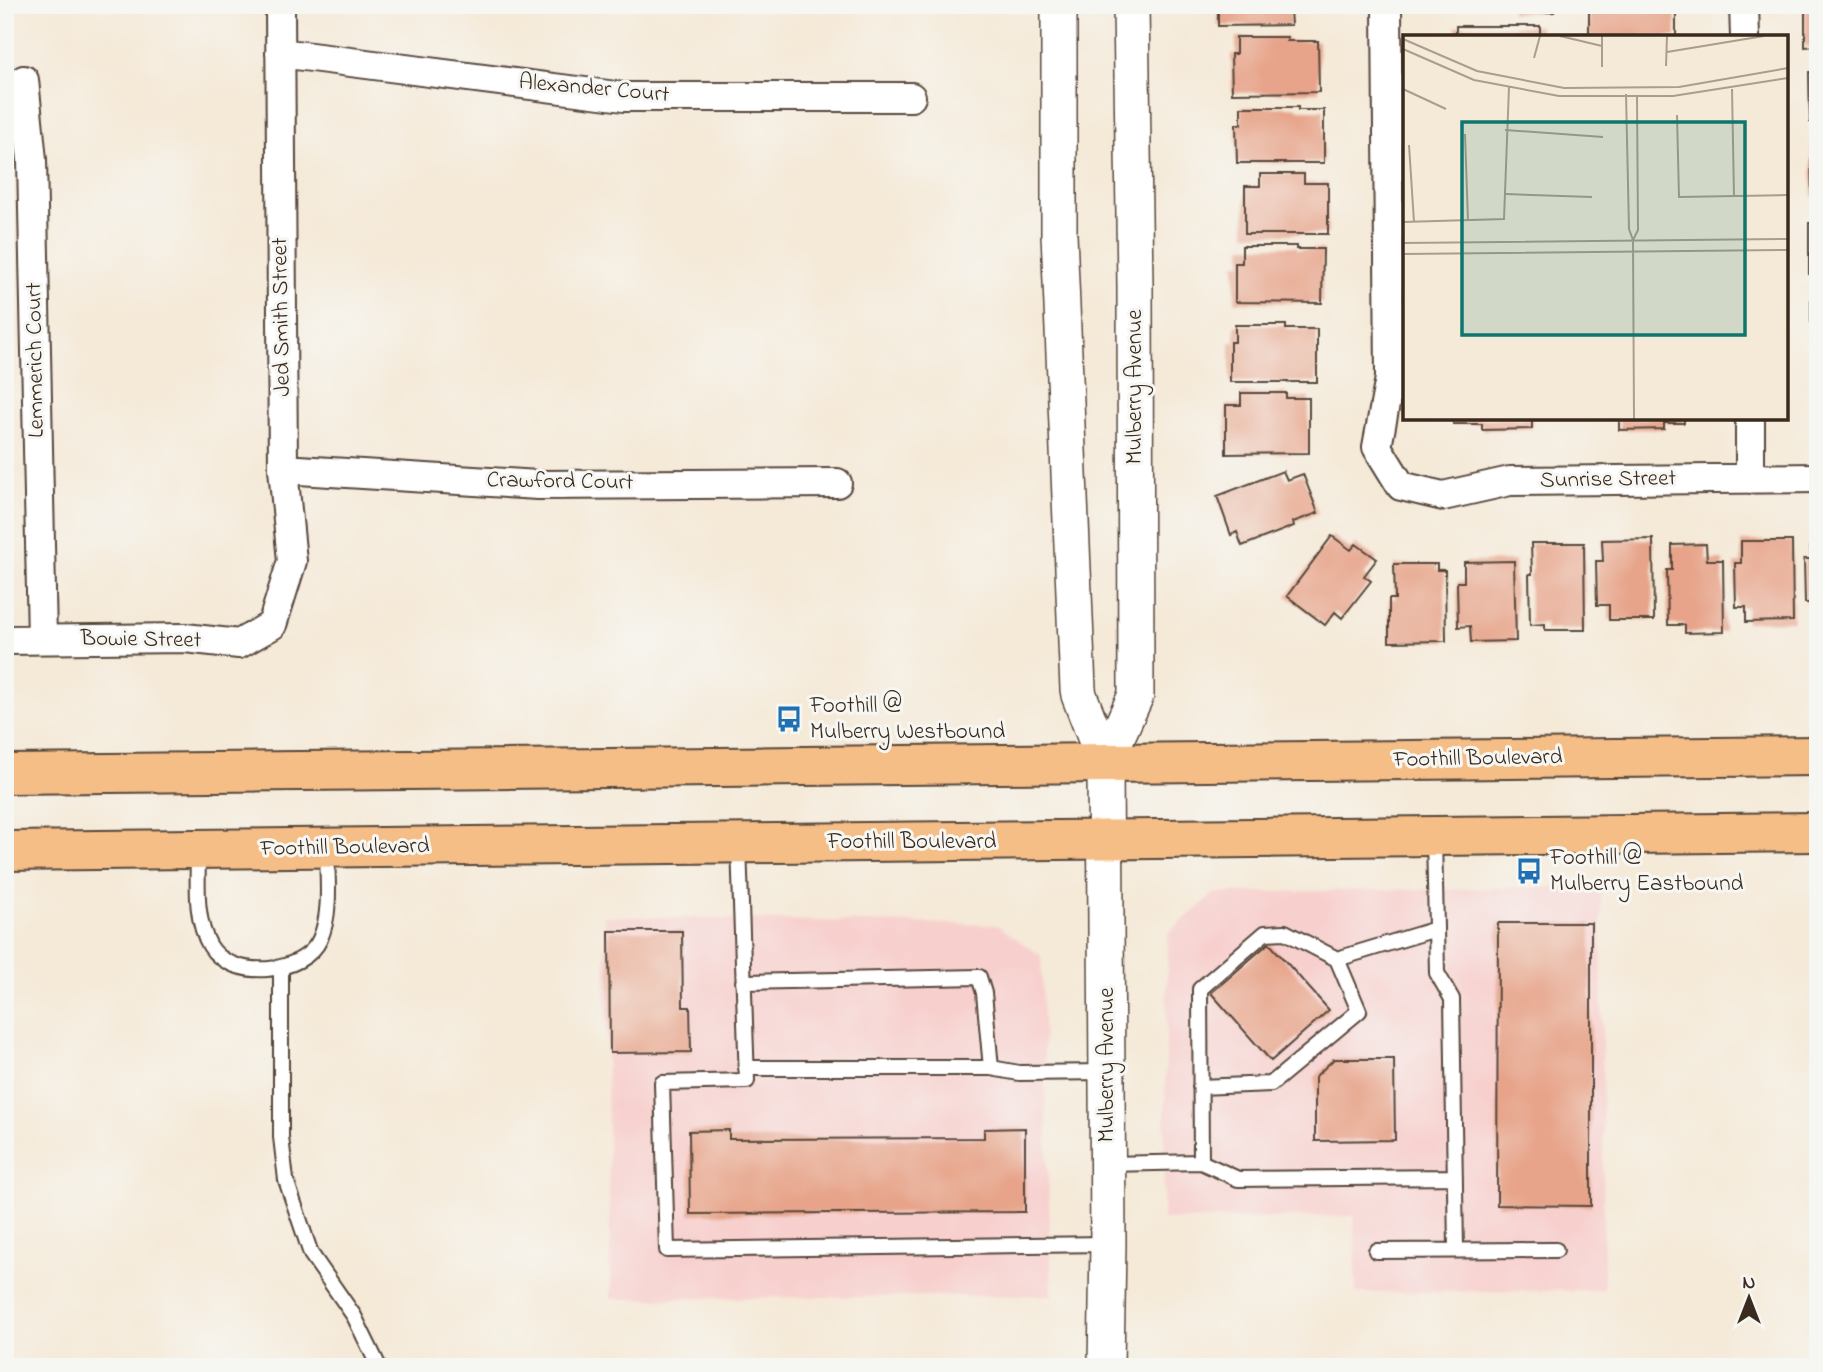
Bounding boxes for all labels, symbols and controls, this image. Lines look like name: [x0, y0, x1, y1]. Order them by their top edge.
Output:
inset map: [1403, 35, 1788, 420]
street label: Alexander Court: [517, 66, 671, 112]
street label: Jed Smith Street: [264, 237, 300, 397]
street label: Lemmerich Court: [18, 282, 54, 438]
street label: Mulberry Avenue: [1119, 309, 1154, 464]
street label: Sunrise Street: [1540, 462, 1677, 498]
street label: Crawford Court: [486, 464, 634, 500]
street label: Bowie Street: [79, 622, 202, 658]
place label: Foothill @ Mulberry Westbound: [809, 690, 1005, 751]
bus stop icon: Foothill @ Mulberry Westbound: [774, 704, 804, 734]
street label: Foothill Boulevard: [1392, 741, 1563, 777]
street label: Foothill Boulevard: [826, 826, 997, 859]
street label: Foothill Boulevard: [259, 830, 430, 866]
place label: Foothill @ Mulberry Eastbound: [1549, 842, 1743, 903]
bus stop icon: Foothill @ Mulberry Eastbound: [1514, 856, 1544, 886]
street label: Mulberry Avenue: [1091, 987, 1126, 1142]
north arrow: [1714, 1264, 1784, 1334]
text: N: [1743, 1270, 1756, 1297]

